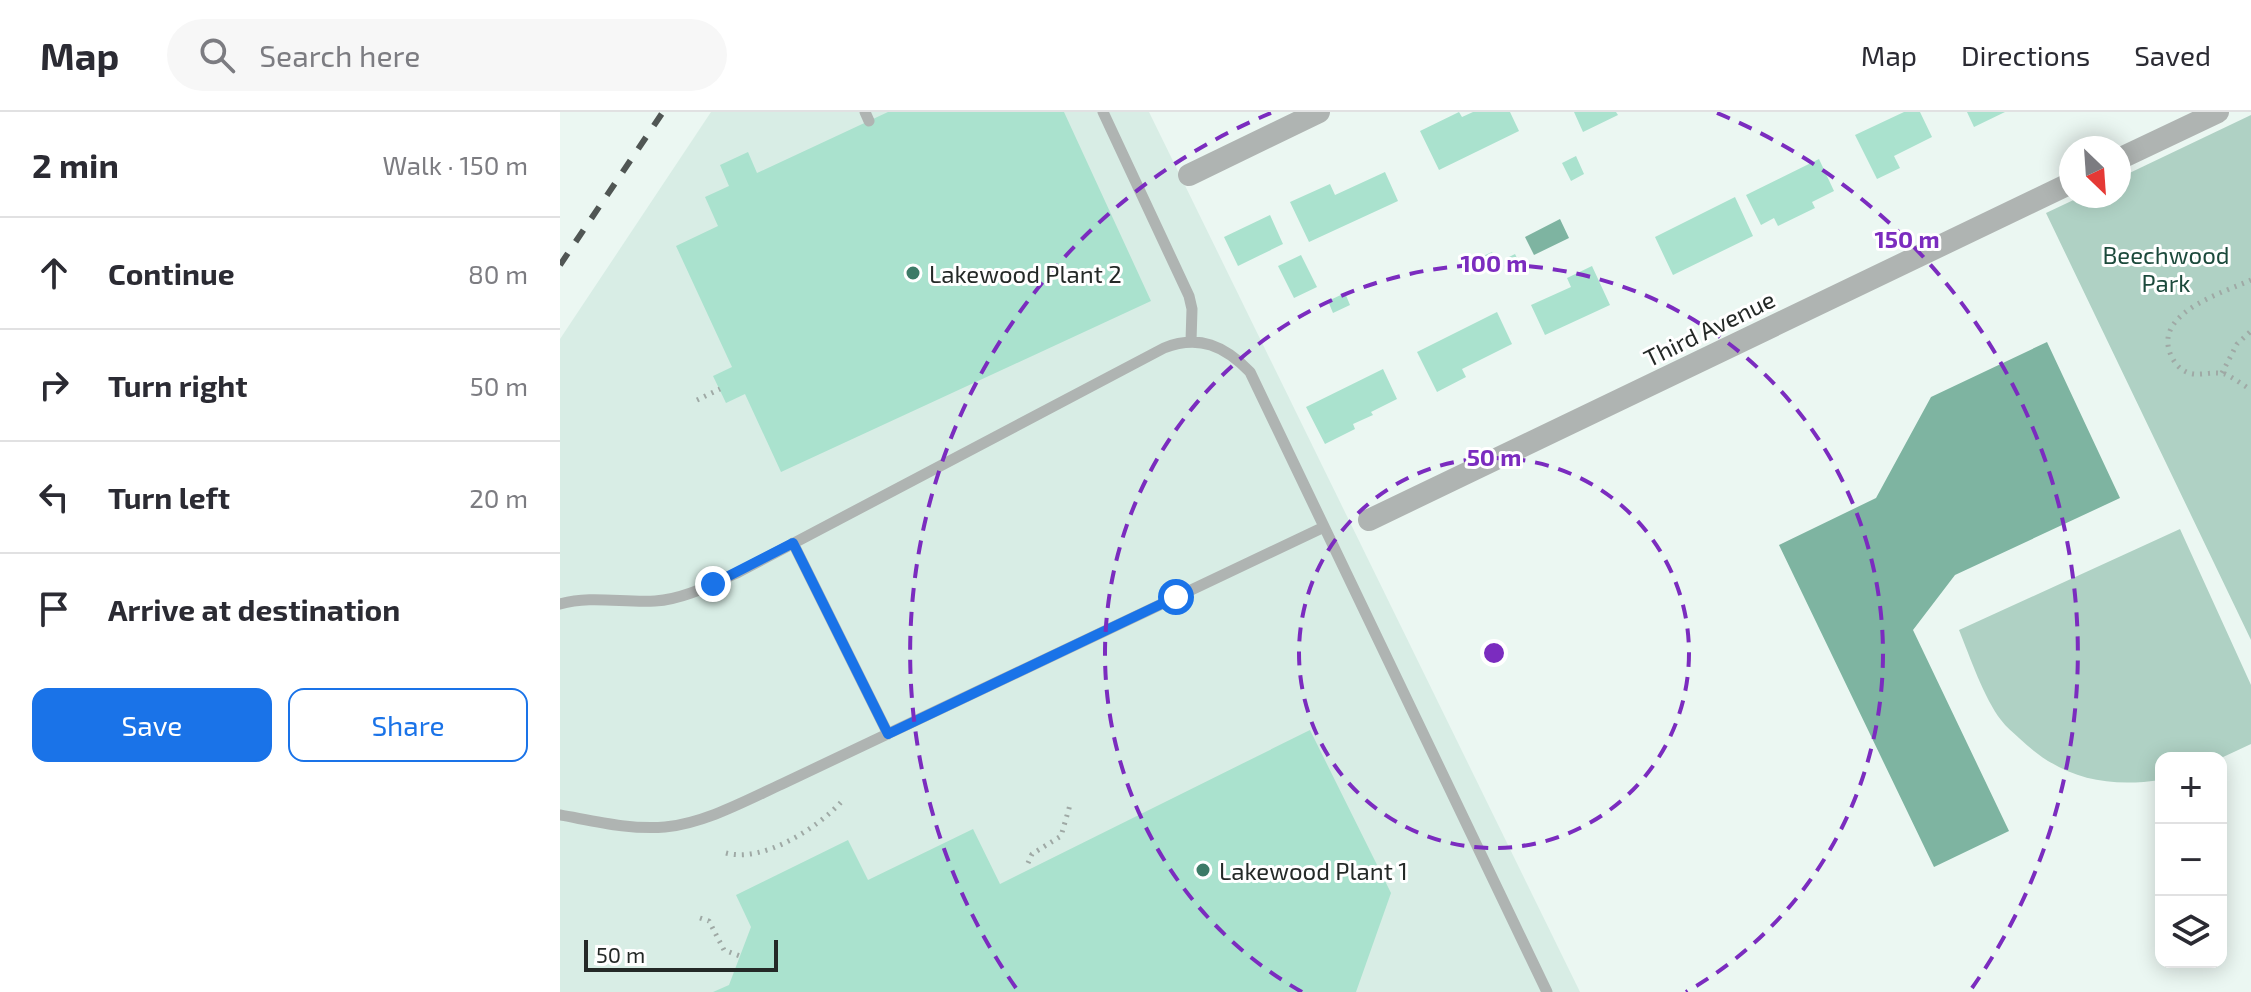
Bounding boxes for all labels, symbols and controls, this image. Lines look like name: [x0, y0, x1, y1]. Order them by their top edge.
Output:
search box: [167, 19, 727, 91]
text: Map: [40, 32, 119, 78]
icon: search: [195, 33, 239, 77]
text: Search here: [259, 37, 420, 73]
text: Map: [1861, 38, 1917, 72]
text: Directions: [1961, 38, 2090, 72]
text: Saved: [2134, 38, 2211, 72]
north arrow: [2059, 136, 2131, 208]
text: 2 min: [32, 144, 119, 185]
text: Walk · 150 m: [382, 149, 528, 180]
text: 150 m: [1874, 224, 1940, 253]
park label: Beechwood Park: [2102, 240, 2230, 297]
text: 100 m: [1461, 248, 1527, 277]
icon: ahead: [32, 251, 76, 295]
text: Continue: [108, 255, 235, 291]
text: 80 m: [468, 258, 528, 289]
place label: Lakewood Plant 2: [929, 259, 1122, 288]
marker: Lakewood Plant 2: [904, 264, 922, 282]
street label: Third Avenue: [1639, 284, 1779, 372]
icon: right: [32, 363, 76, 407]
text: Turn right: [108, 367, 248, 403]
text: 50 m: [470, 370, 528, 401]
text: 50 m: [1467, 442, 1521, 471]
icon: left: [32, 475, 76, 519]
text: Turn left: [108, 479, 230, 515]
text: 20 m: [469, 482, 528, 513]
route end: [695, 566, 731, 602]
route start: [1158, 579, 1194, 615]
icon: arrive: [32, 587, 76, 631]
text: Arrive at destination: [108, 591, 400, 627]
centre of rings: [1480, 639, 1508, 667]
button: Save: [32, 688, 272, 762]
button: Share: [288, 688, 528, 762]
map controls: [2155, 752, 2227, 968]
button: +: [2155, 752, 2227, 824]
button: −: [2155, 824, 2227, 896]
place label: Lakewood Plant 1: [1219, 856, 1408, 885]
marker: Lakewood Plant 1: [1194, 861, 1212, 879]
button: layers: [2155, 896, 2227, 968]
scale bar: [584, 936, 778, 972]
text: 50 m: [596, 941, 645, 967]

